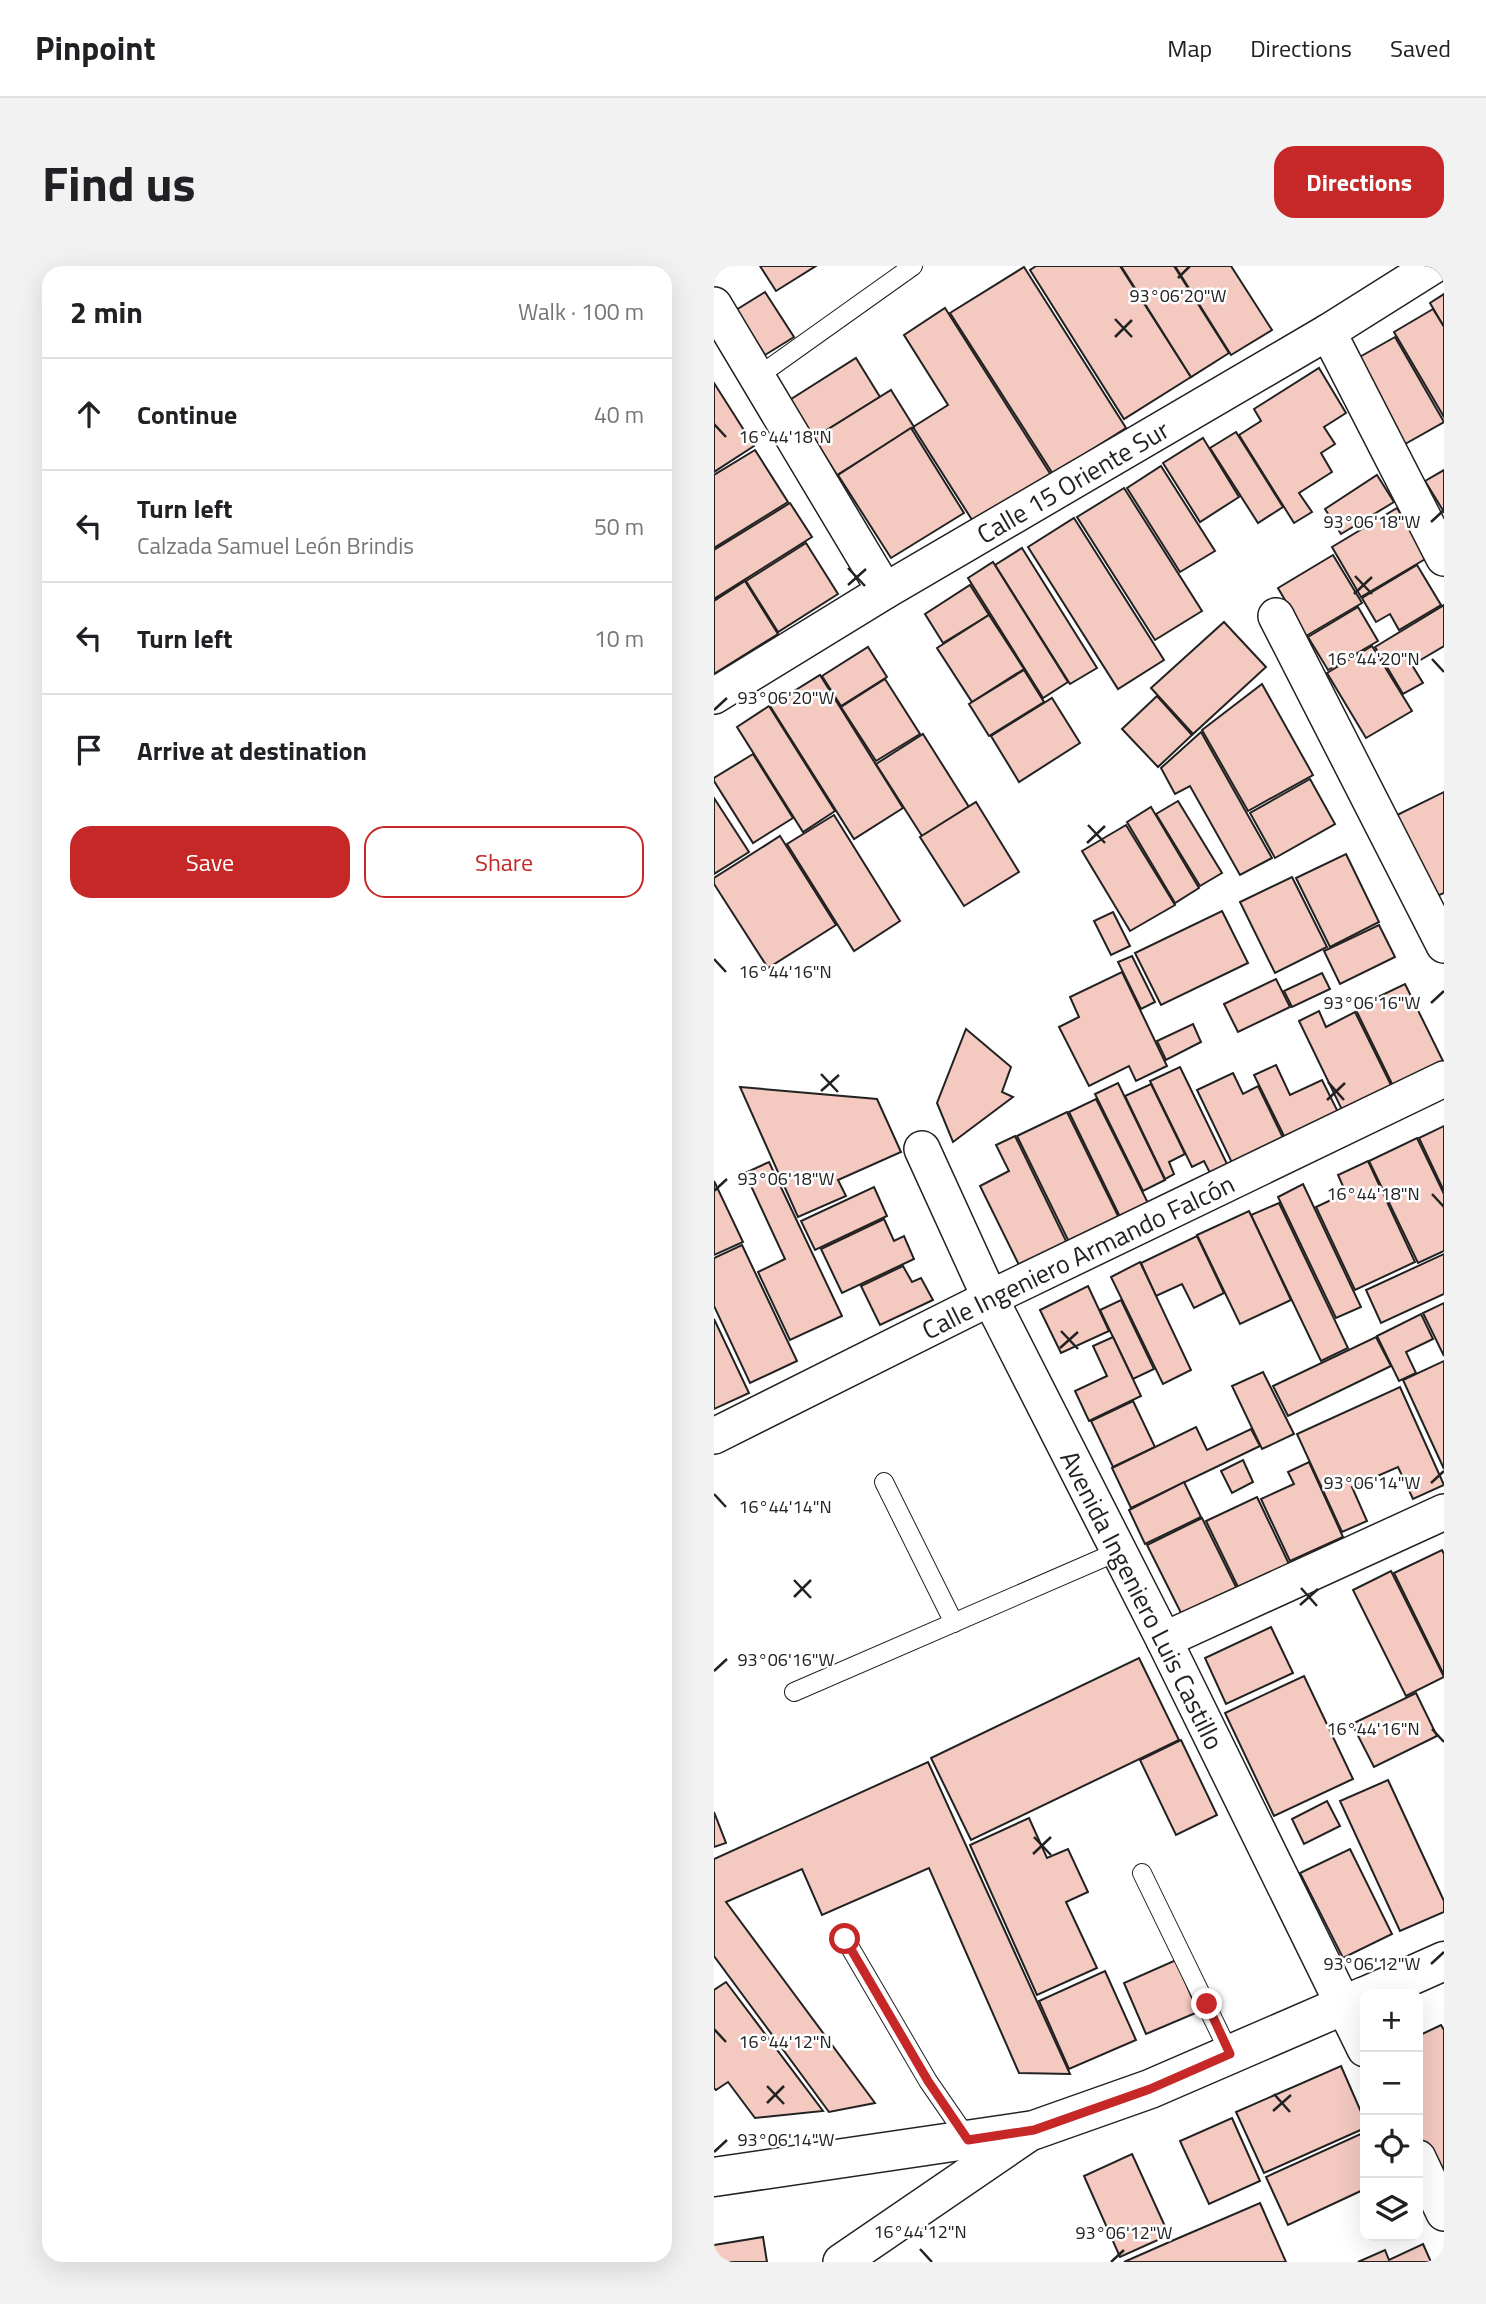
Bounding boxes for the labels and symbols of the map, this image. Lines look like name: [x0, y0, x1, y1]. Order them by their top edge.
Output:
text: 93°06'20"W: [1130, 282, 1227, 309]
street label: Calle 15 Oriente Sur: [969, 410, 1176, 553]
text: 16°44'18"N: [738, 423, 832, 450]
text: 93°06'18"W: [1324, 508, 1421, 535]
text: 16°44'20"N: [1326, 645, 1420, 672]
text: 93°06'20"W: [738, 684, 835, 711]
text: 16°44'16"N: [738, 958, 832, 985]
text: 93°06'16"W: [1324, 989, 1421, 1016]
street label: Calle Ingeniero Armando Falcón: [915, 1164, 1241, 1349]
text: 93°06'18"W: [738, 1165, 835, 1192]
text: 16°44'18"N: [1326, 1180, 1420, 1207]
street label: Avenida Ingeniero Luis Castillo: [1051, 1443, 1234, 1756]
text: 93°06'14"W: [1324, 1469, 1421, 1496]
text: 16°44'14"N: [738, 1493, 832, 1520]
text: 93°06'16"W: [738, 1646, 835, 1673]
text: 16°44'16"N: [1326, 1715, 1420, 1742]
route start: [829, 1923, 860, 1954]
text: 93°06'12"W: [1324, 1950, 1421, 1977]
route end: [1191, 1988, 1222, 2019]
text: 16°44'12"N: [738, 2028, 832, 2055]
text: 93°06'14"W: [738, 2126, 835, 2153]
text: 16°44'12"N: [873, 2218, 967, 2245]
text: 93°06'12"W: [1076, 2219, 1173, 2246]

